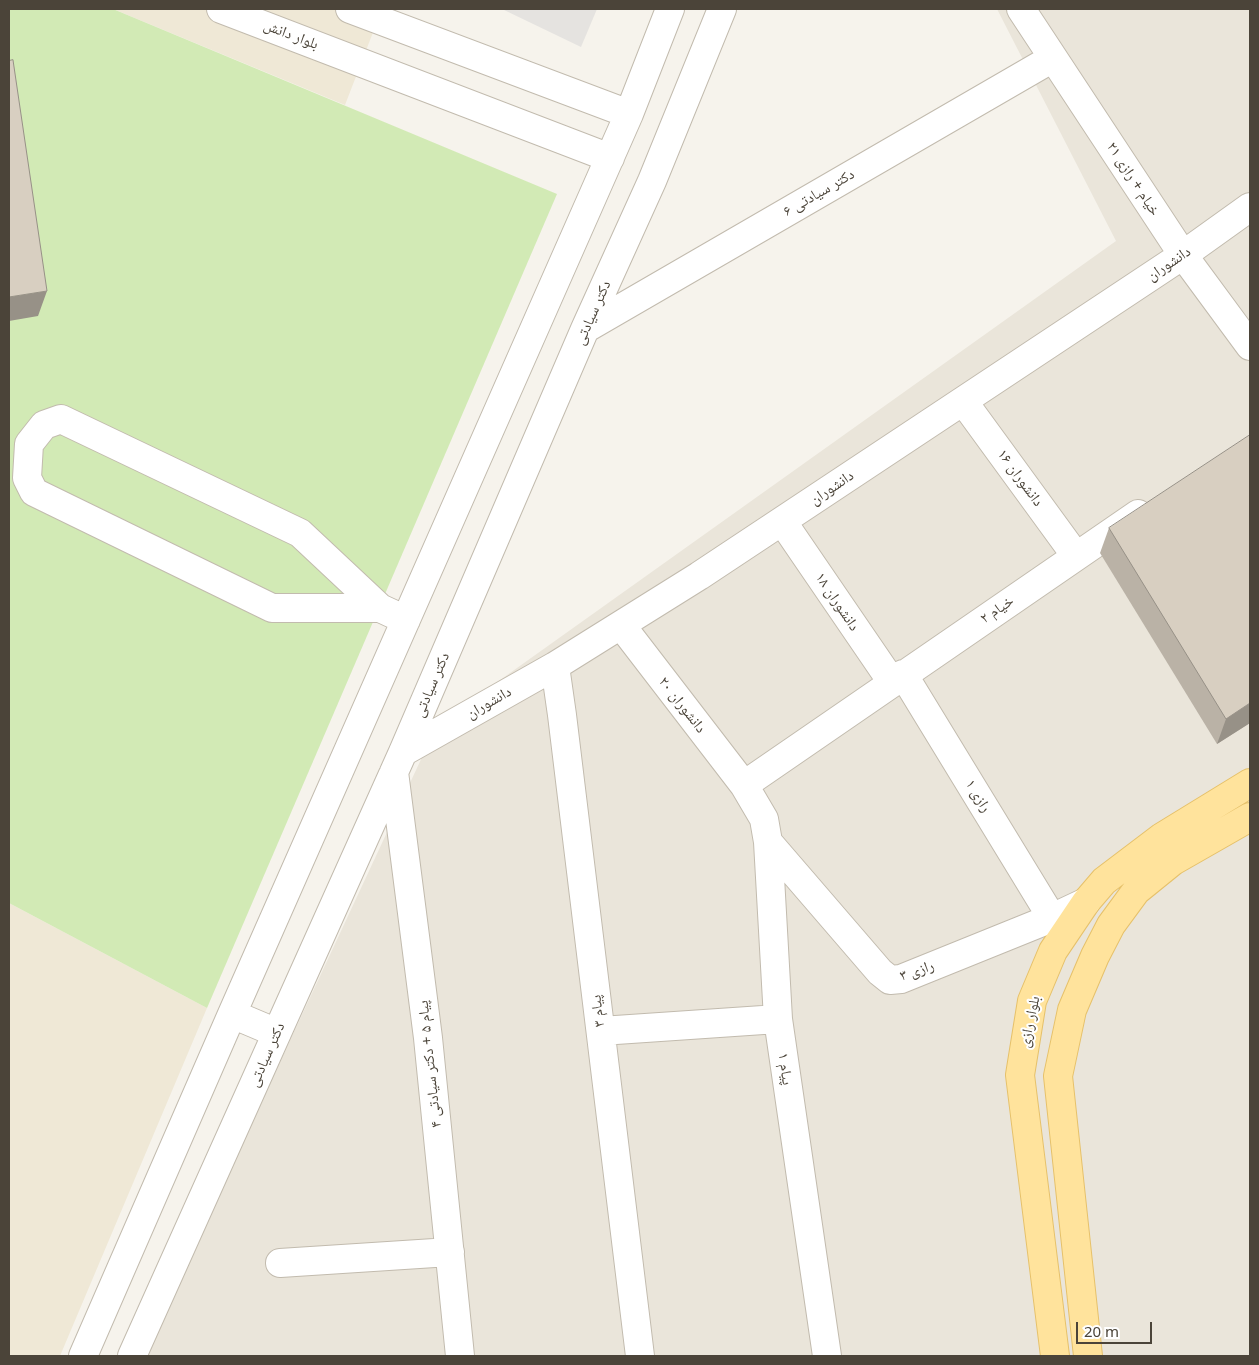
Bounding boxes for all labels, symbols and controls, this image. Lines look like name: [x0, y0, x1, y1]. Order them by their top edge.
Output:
street label: بلوار دانش: [261, 16, 321, 54]
street label: خیام + رازی ۲۱: [1103, 139, 1163, 219]
street label: دکتر سیادتی ۶: [780, 165, 858, 221]
street label: دانشوران: [1144, 243, 1194, 285]
street label: دکتر سیادتی: [571, 278, 615, 348]
street label: دانشوران ۱۶: [993, 446, 1047, 510]
street label: دانشوران: [807, 467, 857, 509]
street label: دانشوران ۱۸: [811, 569, 863, 635]
street label: خیام ۲: [977, 592, 1017, 628]
street label: دکتر سیادتی: [410, 650, 454, 720]
street label: دانشوران ۲۰: [654, 673, 710, 737]
street label: دانشوران: [463, 683, 515, 723]
street label: رازی ۱: [961, 776, 995, 816]
street label: رازی ۳: [897, 957, 937, 985]
street label: پیام ۳: [587, 994, 609, 1028]
street label: بلوار رازی: [1016, 994, 1044, 1050]
street label: پیام ۵ + دکتر سیادتی ۴: [414, 999, 446, 1129]
street label: دکتر سیادتی: [245, 1020, 289, 1090]
street label: پیام ۱: [774, 1052, 796, 1086]
scale bar: [1079, 1312, 1155, 1344]
text: 20 m: [1084, 1321, 1119, 1341]

